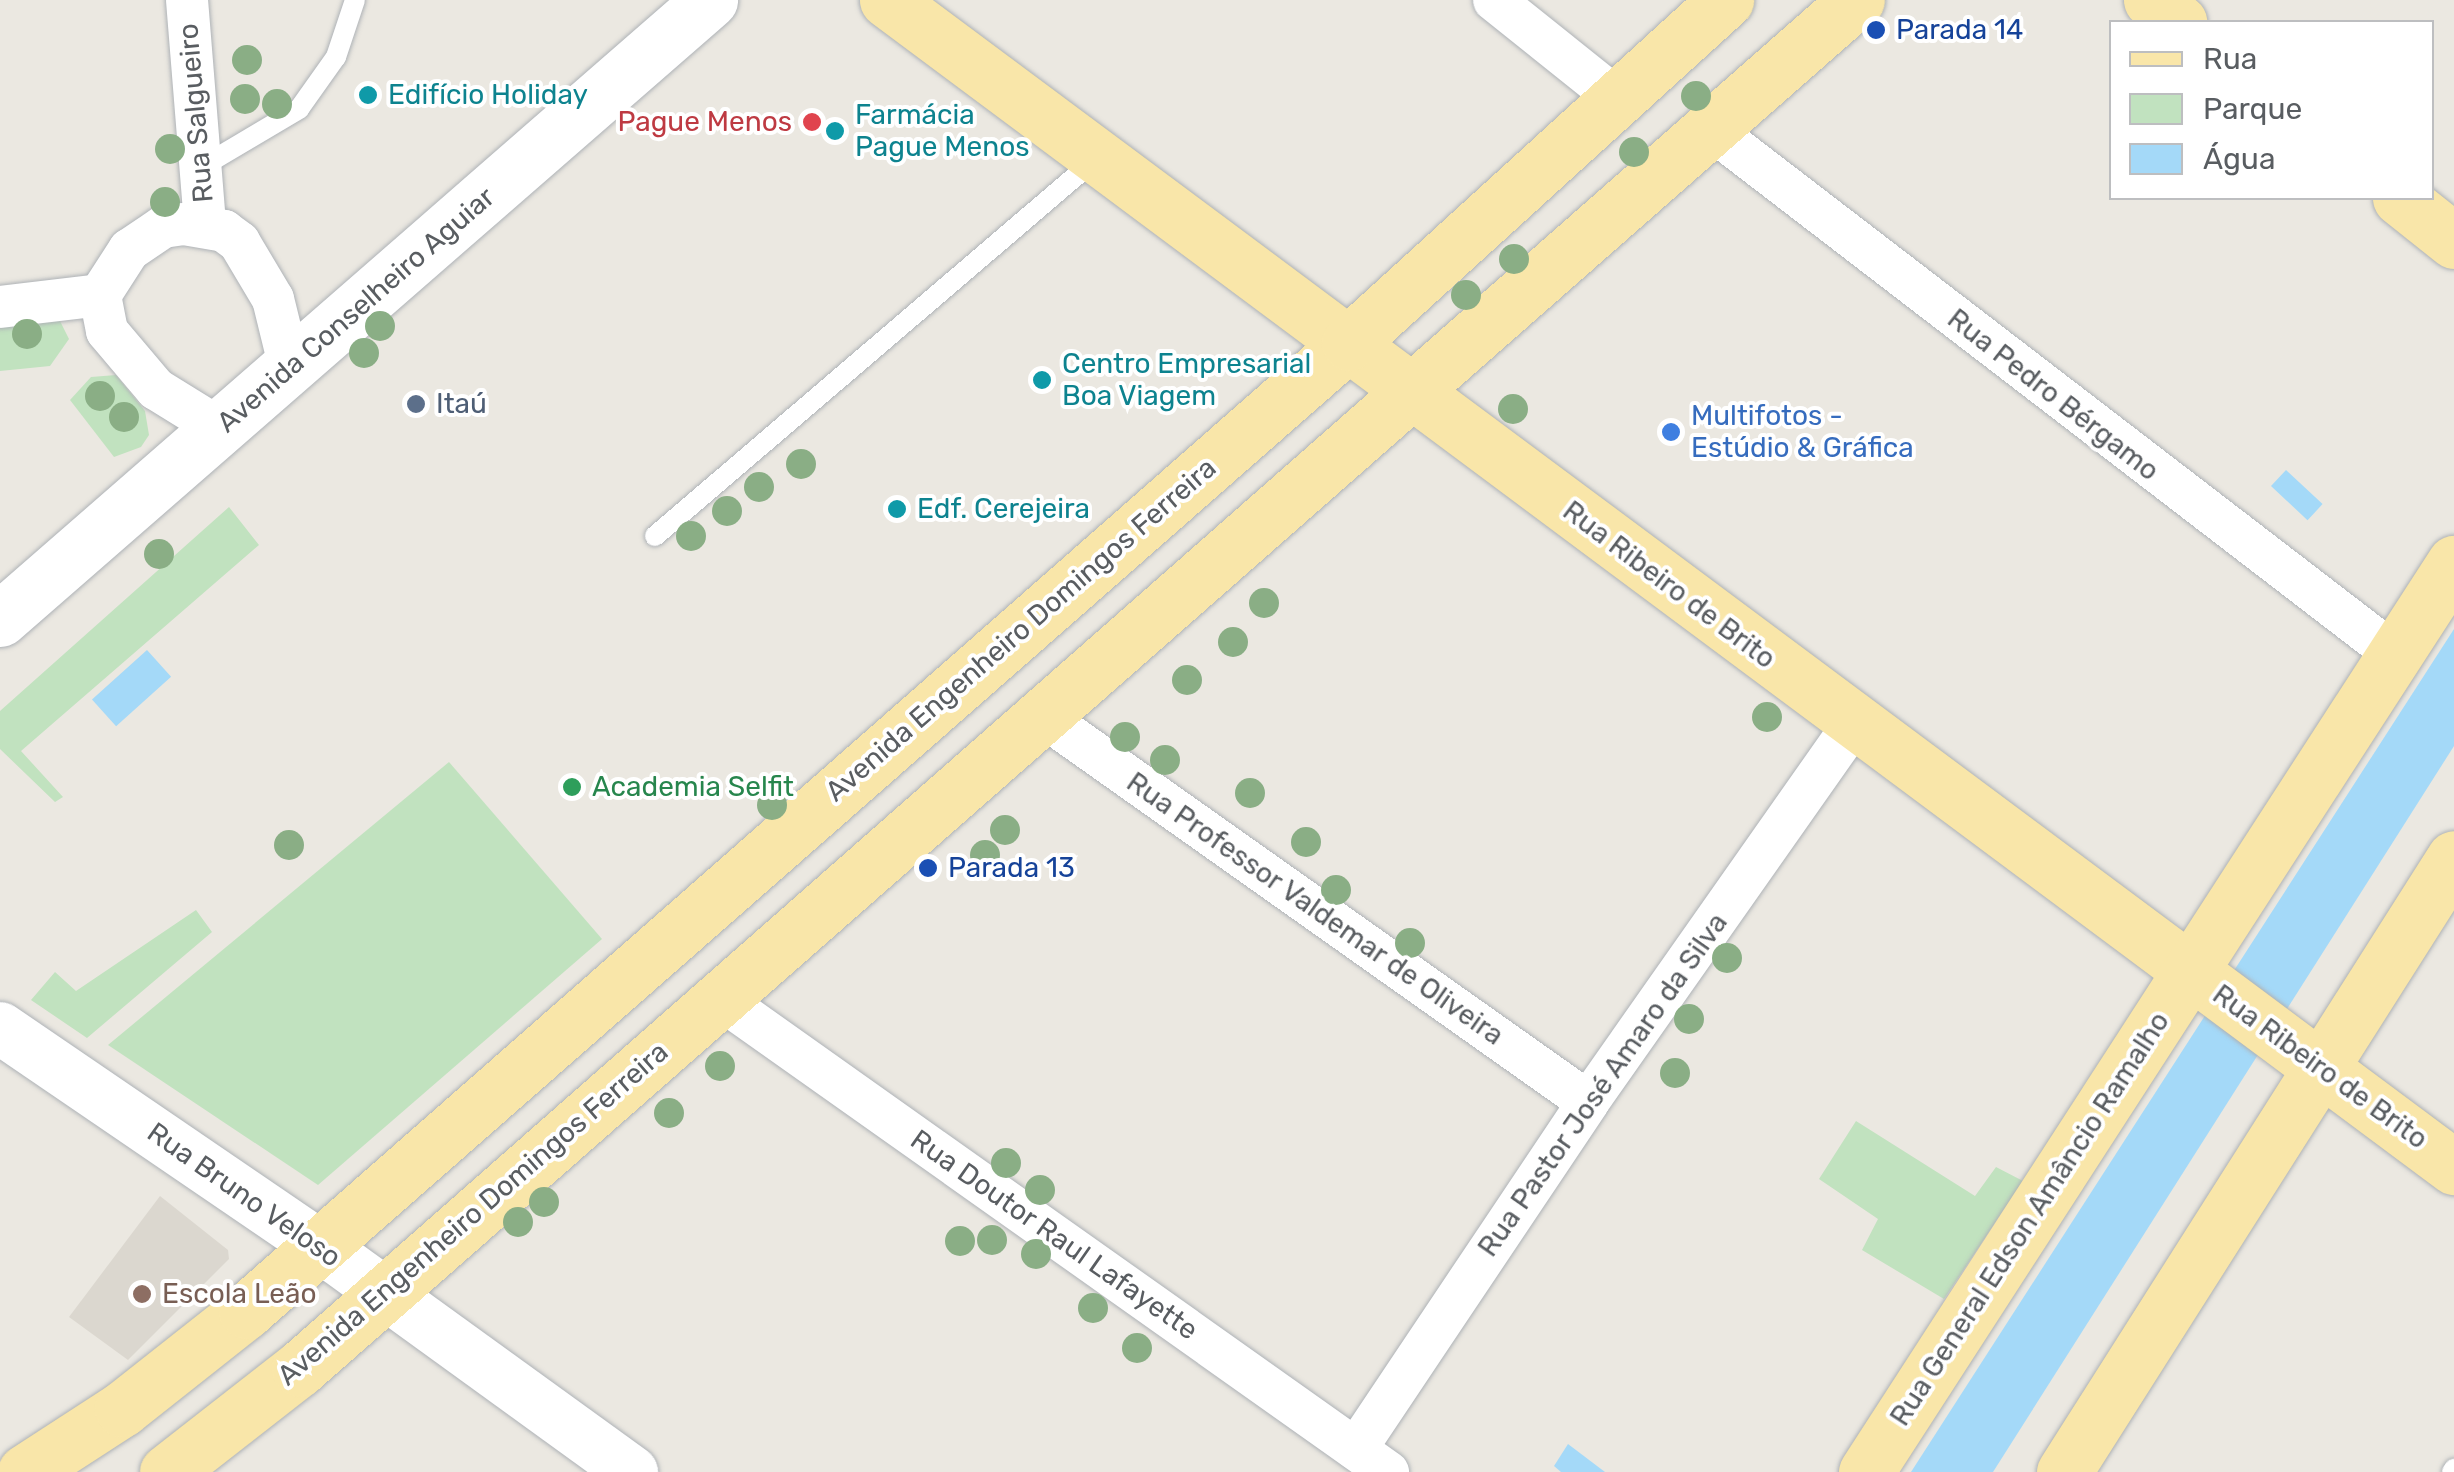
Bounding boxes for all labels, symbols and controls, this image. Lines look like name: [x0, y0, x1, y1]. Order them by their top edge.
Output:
place label: Parada 14: [1896, 13, 2023, 47]
marker: Parada 14: [1865, 19, 1887, 41]
legend: [2109, 20, 2434, 200]
street label: Rua Salgueiro: [171, 22, 221, 204]
text: Rua: [2203, 41, 2257, 77]
place label: Edifício Holiday: [388, 78, 588, 112]
marker: Edifício Holiday: [357, 84, 379, 106]
text: Parque: [2203, 91, 2302, 127]
place label: Farmácia Pague Menos: [855, 98, 1030, 164]
place label: Pague Menos: [617, 105, 792, 139]
marker: Pague Menos: [801, 111, 823, 133]
marker: Farmácia Pague Menos: [824, 120, 846, 142]
text: Água: [2203, 141, 2275, 177]
street label: Avenida Conselheiro Aguiar: [210, 180, 502, 440]
street label: Rua Pedro Bérgamo: [1941, 302, 2165, 488]
place label: Centro Empresarial Boa Viagem: [1062, 347, 1311, 413]
marker: Centro Empresarial Boa Viagem: [1031, 369, 1053, 391]
place label: Itaú: [436, 387, 487, 421]
marker: Itaú: [405, 393, 427, 415]
place label: Multifotos - Estúdio & Gráfica: [1691, 399, 1914, 465]
marker: Multifotos - Estúdio & Gráfica: [1660, 421, 1682, 443]
street label: Avenida Engenheiro Domingos Ferreira: [819, 451, 1223, 809]
place label: Edf. Cerejeira: [917, 492, 1090, 526]
street label: Rua Ribeiro de Brito: [1556, 494, 1782, 676]
marker: Edf. Cerejeira: [886, 498, 908, 520]
street label: Rua Professor Valdemar de Oliveira: [1119, 765, 1511, 1053]
place label: Academia Selfit: [592, 770, 794, 804]
marker: Academia Selfit: [561, 776, 583, 798]
place label: Parada 13: [948, 851, 1075, 885]
marker: Parada 13: [917, 857, 939, 879]
street label: Rua Pastor José Amaro da Silva: [1471, 906, 1735, 1264]
street label: Rua Ribeiro de Brito: [2206, 978, 2434, 1156]
street label: Rua General Edson Amâncio Ramalho: [1883, 1005, 2177, 1433]
street label: Avenida Engenheiro Domingos Ferreira: [271, 1035, 675, 1393]
street label: Rua Bruno Veloso: [140, 1115, 348, 1275]
street label: Rua Doutor Raul Lafayette: [904, 1123, 1204, 1347]
place label: Escola Leão: [162, 1277, 317, 1311]
marker: Escola Leão: [131, 1283, 153, 1305]

